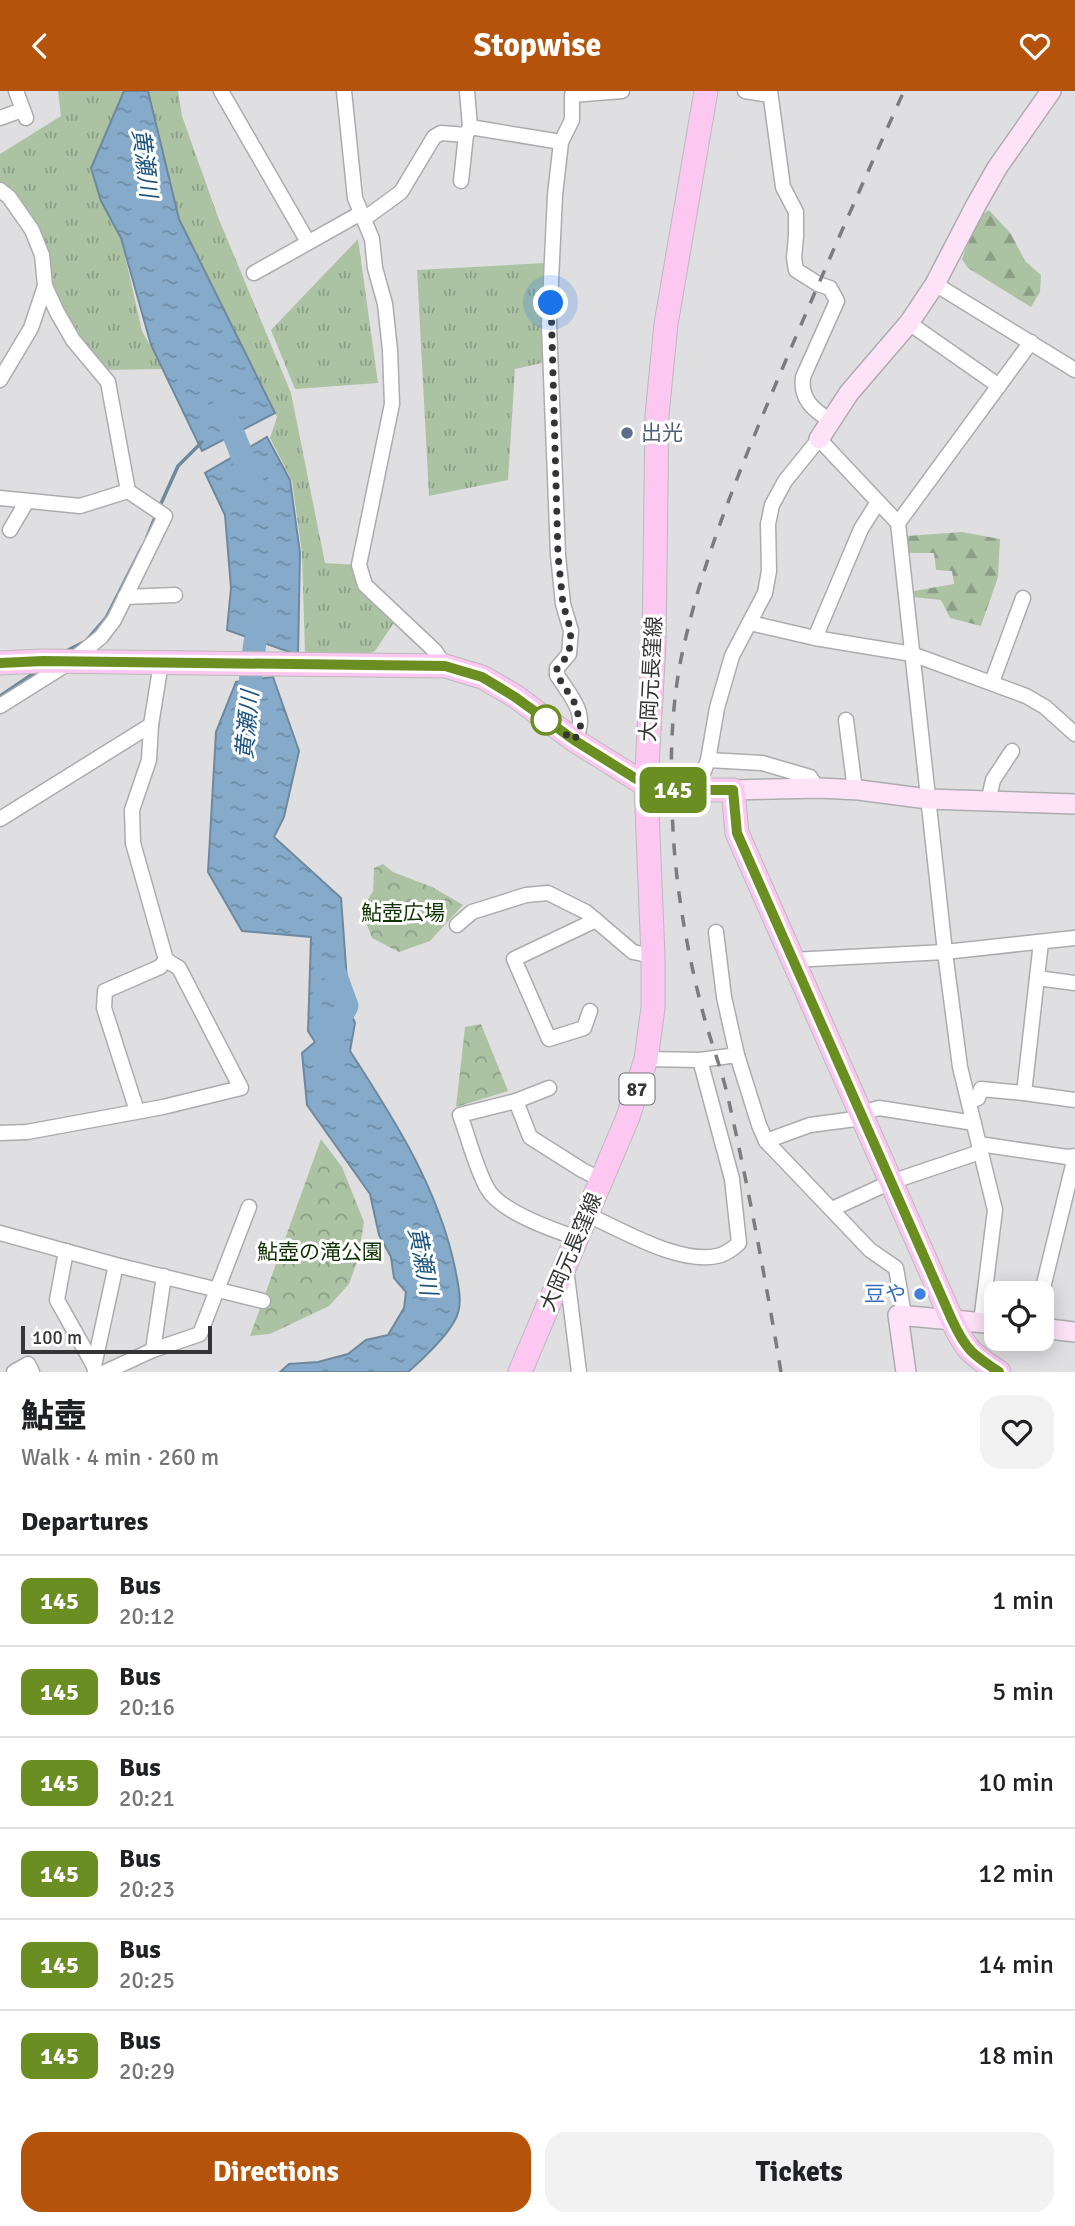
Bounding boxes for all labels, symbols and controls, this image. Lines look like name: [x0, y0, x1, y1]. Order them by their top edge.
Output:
text: Stopwise: [474, 26, 601, 65]
icon: back: [21, 27, 59, 65]
icon: heart: [1016, 27, 1054, 65]
water label: 黄瀬川: [126, 127, 163, 202]
your location: [533, 285, 568, 320]
place label: 出光: [641, 420, 683, 446]
marker: 出光: [619, 425, 635, 441]
street label: 大岡元長窪線: [635, 615, 667, 743]
water label: 黄瀬川: [230, 686, 265, 761]
unlabelled marker: [531, 705, 561, 735]
line badge: 145: [633, 767, 713, 813]
text: 145: [654, 775, 692, 805]
park label: 鮎壺広場: [361, 900, 445, 926]
road number: 87: [620, 1073, 654, 1105]
street label: 大岡元長窪線: [534, 1189, 608, 1315]
water label: 黄瀬川: [402, 1224, 444, 1301]
park label: 鮎壺の滝公園: [257, 1239, 383, 1265]
place label: 豆や: [864, 1281, 906, 1307]
map controls: [984, 1281, 1054, 1351]
button: locate: [984, 1281, 1054, 1351]
marker: 豆や: [912, 1286, 928, 1302]
scale bar: [21, 1323, 212, 1355]
text: 100 m: [32, 1326, 82, 1350]
button: heart: [980, 1395, 1054, 1469]
text: 鮎壺: [21, 1396, 87, 1437]
text: Walk · 4 min · 260 m: [21, 1443, 219, 1472]
text: Departures: [21, 1506, 148, 1538]
text: Bus: [119, 1570, 161, 1602]
text: 1 min: [992, 1585, 1054, 1617]
text: 145: [40, 1586, 79, 1616]
text: 20:12: [119, 1602, 175, 1631]
text: Bus: [119, 1661, 161, 1693]
text: 5 min: [992, 1676, 1054, 1708]
text: 145: [40, 1677, 79, 1707]
text: 20:16: [119, 1693, 175, 1722]
text: Bus: [119, 1752, 161, 1784]
text: 10 min: [978, 1767, 1054, 1799]
text: 145: [40, 1768, 79, 1798]
text: 20:21: [119, 1784, 175, 1813]
text: Bus: [119, 1843, 161, 1875]
text: 12 min: [978, 1858, 1054, 1890]
text: 145: [40, 1859, 79, 1889]
text: 20:23: [119, 1875, 175, 1904]
text: Bus: [119, 1934, 161, 1966]
text: 14 min: [978, 1949, 1054, 1981]
text: 145: [40, 1950, 79, 1980]
text: 20:25: [119, 1966, 175, 1995]
text: Bus: [119, 2025, 161, 2057]
text: 18 min: [978, 2040, 1054, 2072]
text: 145: [40, 2041, 79, 2071]
text: 20:29: [119, 2057, 175, 2086]
button: Directions: [21, 2132, 531, 2212]
button: Tickets: [545, 2132, 1054, 2212]

